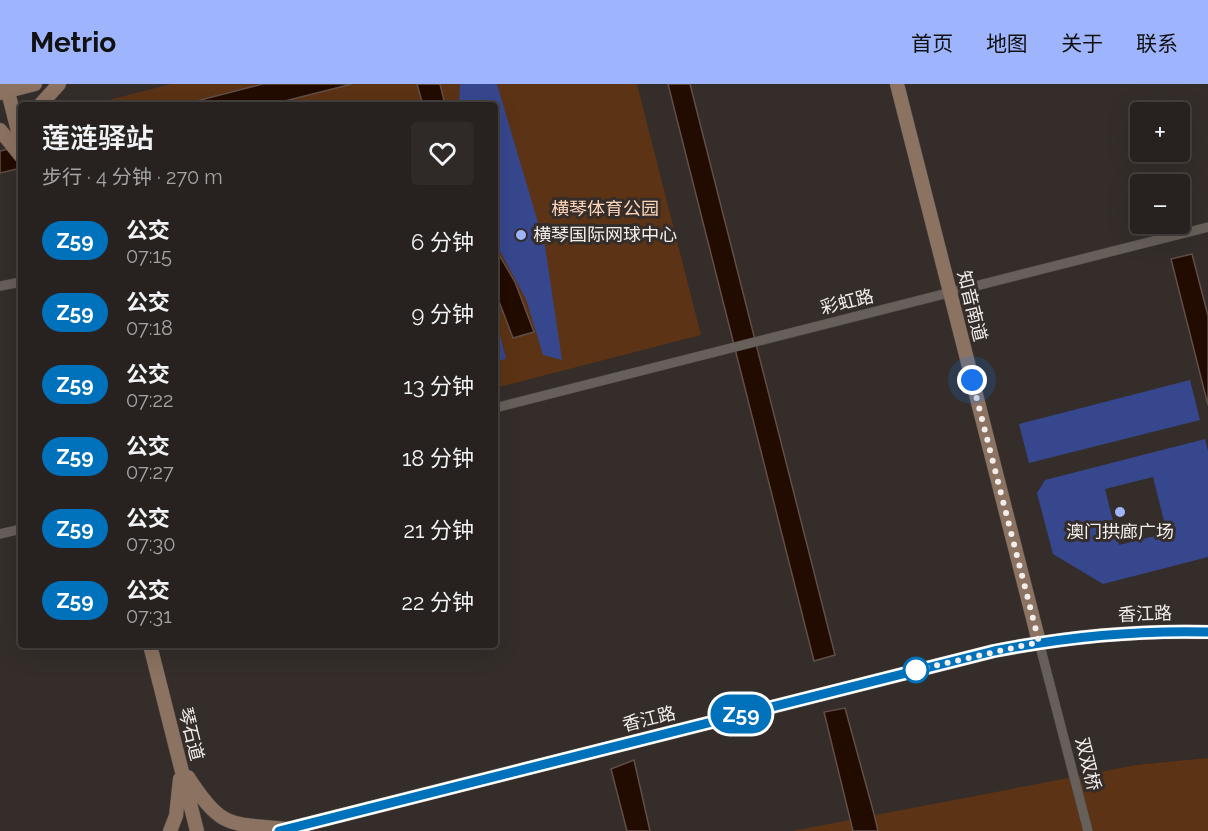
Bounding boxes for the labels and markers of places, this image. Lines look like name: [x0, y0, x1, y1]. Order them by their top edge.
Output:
place label: 横琴国际网球中心: [533, 224, 677, 245]
marker: 横琴国际网球中心: [514, 228, 528, 242]
marker: 澳门拱廊广场: [1113, 505, 1127, 519]
place label: 澳门拱廊广场: [1066, 521, 1174, 542]
unlabelled marker: [903, 657, 929, 683]

